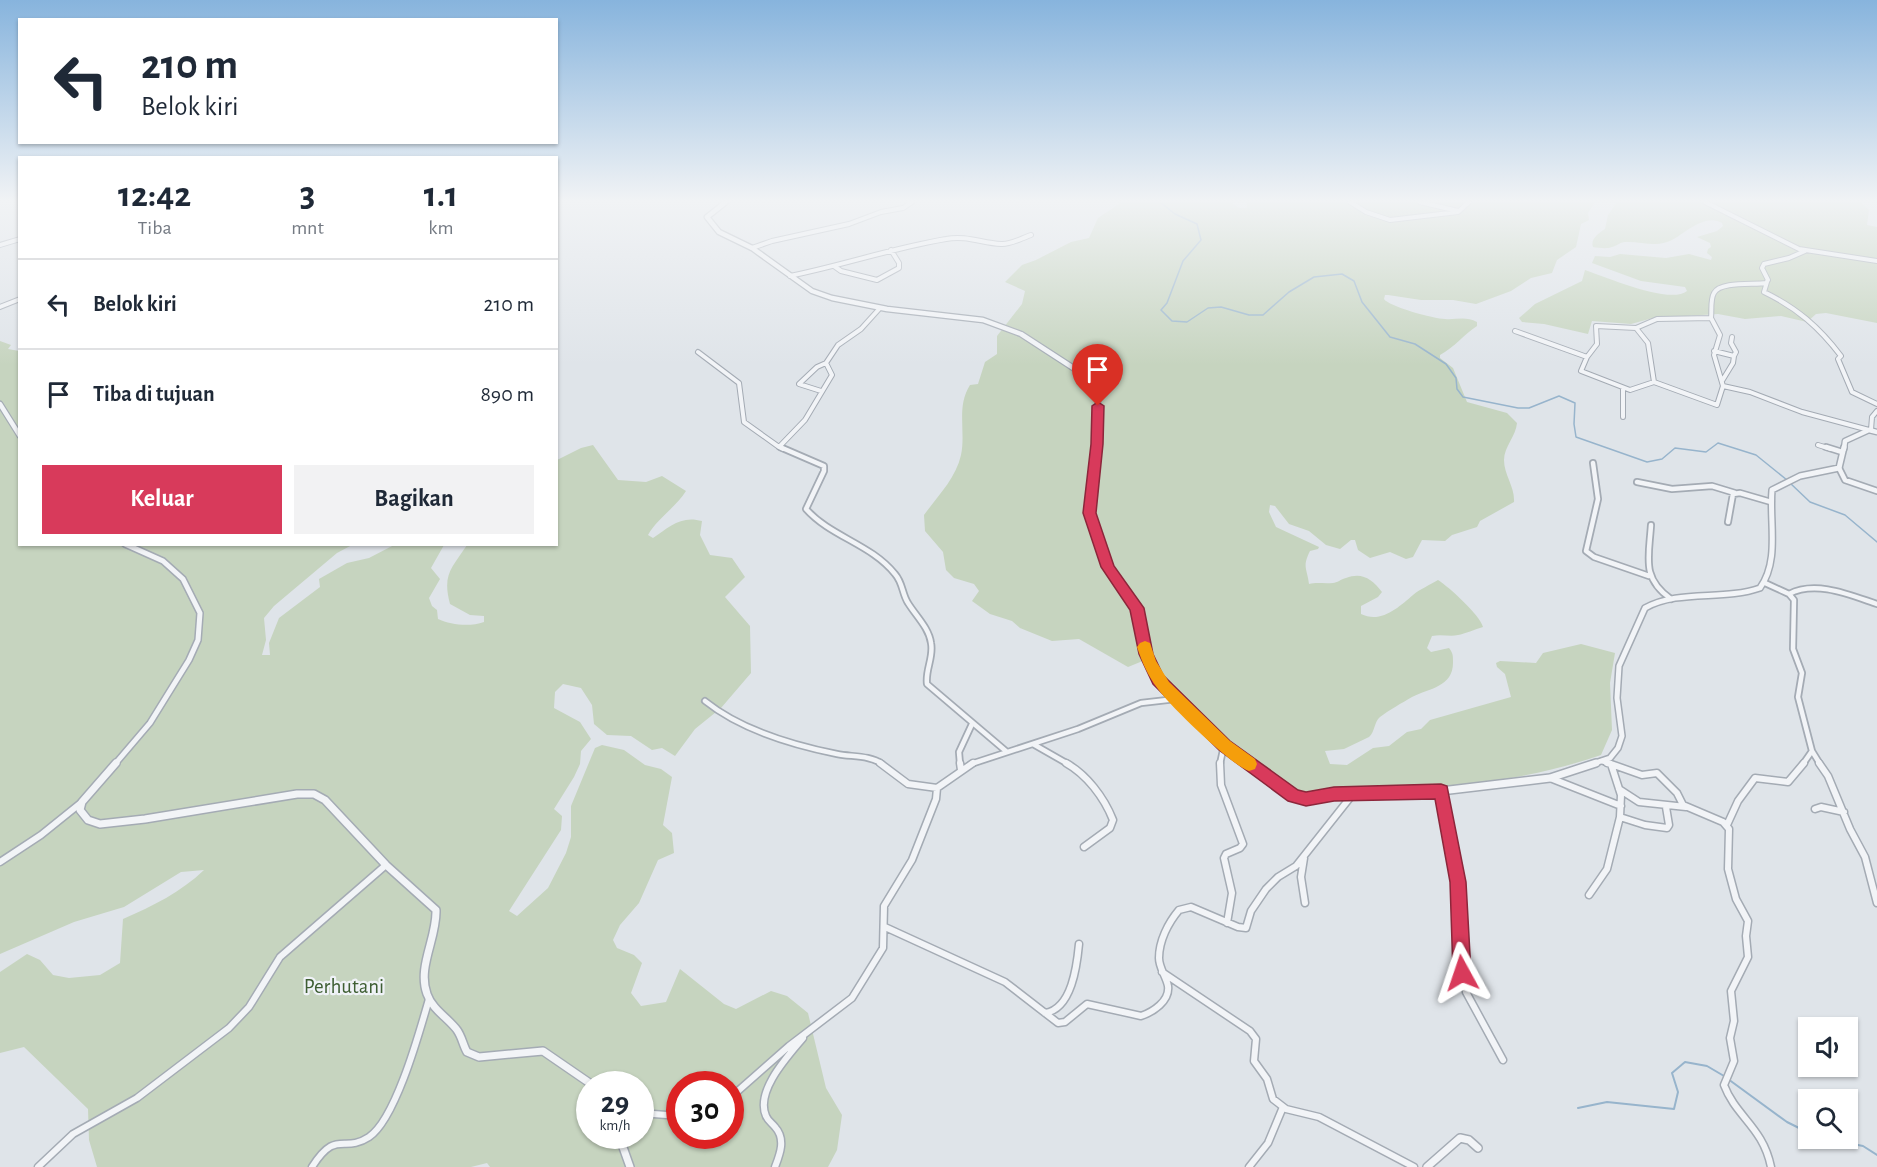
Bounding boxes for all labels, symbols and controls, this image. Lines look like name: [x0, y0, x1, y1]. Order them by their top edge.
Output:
icon: left: [42, 42, 120, 120]
text: 210 m: [141, 44, 238, 86]
text: Belok kiri: [141, 93, 238, 120]
text: 12:42: [118, 177, 191, 213]
text: 3: [300, 177, 315, 213]
text: 1.1: [424, 177, 458, 213]
text: Tiba: [138, 218, 172, 238]
text: mnt: [291, 218, 324, 238]
text: km: [428, 218, 453, 238]
icon: left: [42, 288, 75, 321]
text: Belok kiri: [93, 293, 177, 315]
text: 210 m: [484, 293, 534, 315]
pin: [1072, 344, 1123, 406]
icon: arrive: [1081, 353, 1114, 386]
icon: arrive: [42, 378, 75, 411]
text: Tiba di tujuan: [93, 383, 215, 405]
text: 890 m: [480, 383, 534, 405]
button: Keluar: [42, 465, 282, 534]
button: Bagikan: [294, 465, 534, 534]
position arrow: [1430, 941, 1494, 1005]
park label: Perhutani: [304, 976, 384, 997]
map controls: [1798, 1017, 1858, 1149]
button: sound: [1798, 1017, 1858, 1077]
speed limit sign: 30: [666, 1071, 744, 1149]
text: 29: [601, 1088, 629, 1118]
button: search: [1798, 1089, 1858, 1149]
text: km/h: [600, 1118, 630, 1133]

